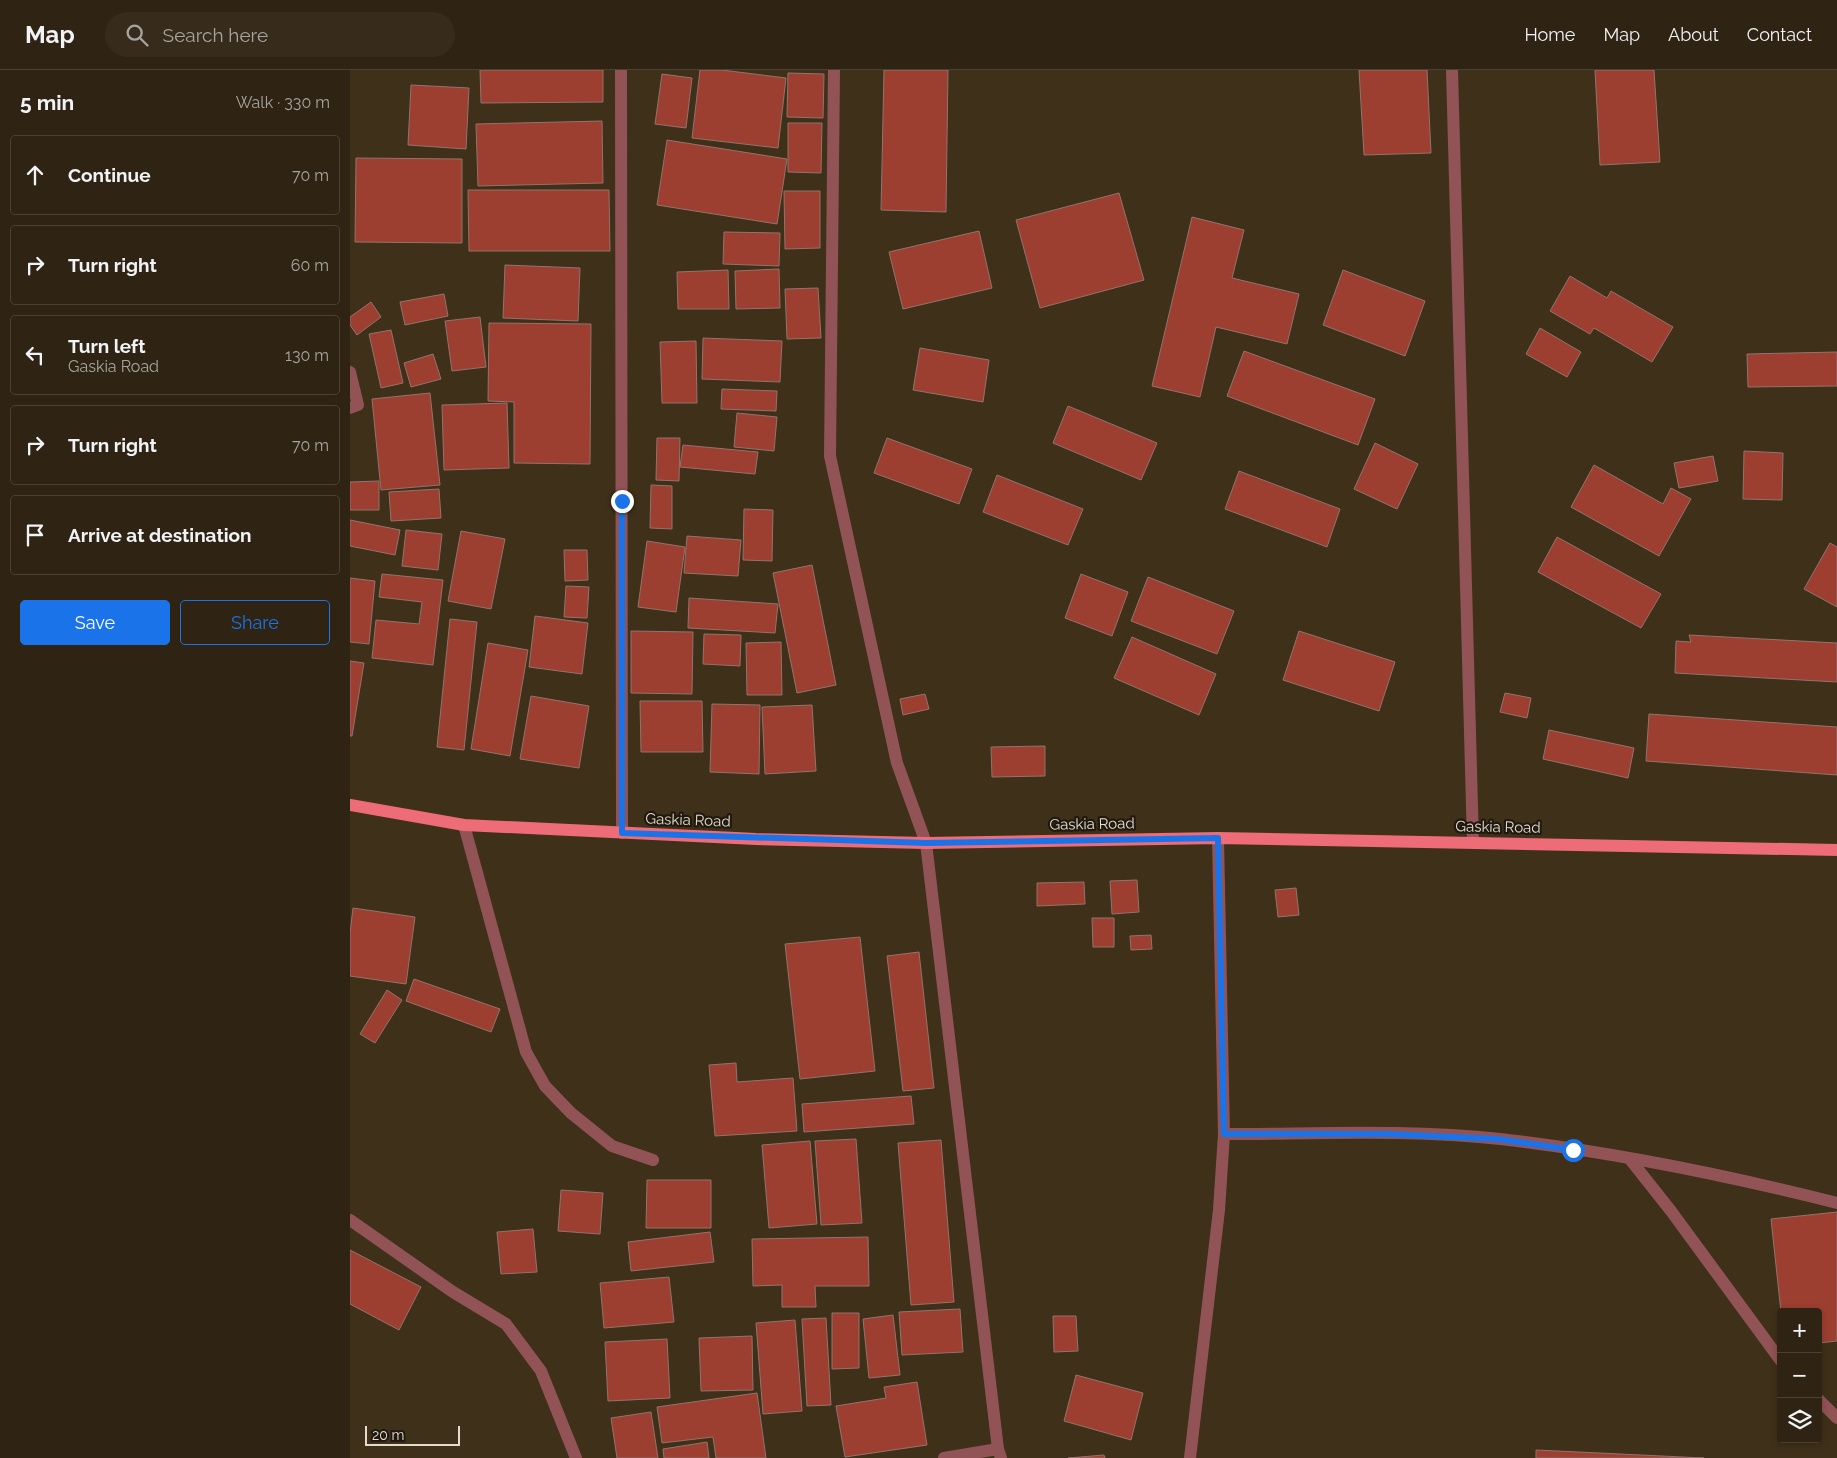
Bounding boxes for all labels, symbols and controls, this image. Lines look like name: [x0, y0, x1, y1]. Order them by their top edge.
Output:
search box: [105, 12, 455, 57]
text: Map: [25, 20, 75, 49]
icon: search: [123, 21, 151, 49]
text: Search here: [163, 24, 268, 46]
text: Home: [1524, 24, 1575, 45]
text: Map: [1603, 24, 1640, 45]
text: About: [1668, 24, 1719, 45]
text: Contact: [1747, 24, 1812, 45]
text: 5 min: [20, 90, 74, 115]
text: Walk · 330 m: [236, 93, 330, 112]
icon: ahead: [21, 161, 49, 189]
text: Continue: [68, 164, 151, 186]
text: 70 m: [292, 166, 329, 185]
icon: right: [21, 251, 49, 279]
text: Turn right: [68, 254, 157, 276]
text: 60 m: [291, 256, 329, 275]
text: Turn left: [68, 335, 145, 357]
icon: left: [21, 341, 49, 369]
text: 130 m: [285, 346, 329, 365]
text: Gaskia Road: [68, 357, 159, 376]
icon: right: [21, 431, 49, 459]
text: Turn right: [68, 434, 157, 456]
text: 70 m: [292, 436, 329, 455]
route end: [611, 490, 634, 513]
icon: arrive: [21, 521, 49, 549]
text: Arrive at destination: [68, 524, 252, 546]
button: Save: [20, 600, 170, 645]
button: Share: [180, 600, 330, 645]
street label: Gaskia Road: [645, 810, 731, 830]
street label: Gaskia Road: [1049, 814, 1135, 834]
street label: Gaskia Road: [1455, 817, 1541, 837]
route start: [1562, 1139, 1585, 1162]
map controls: [1777, 1308, 1822, 1443]
button: +: [1777, 1308, 1822, 1353]
button: −: [1777, 1353, 1822, 1398]
button: layers: [1777, 1398, 1822, 1443]
scale bar: [365, 1423, 460, 1446]
text: 20 m: [372, 1427, 404, 1443]

